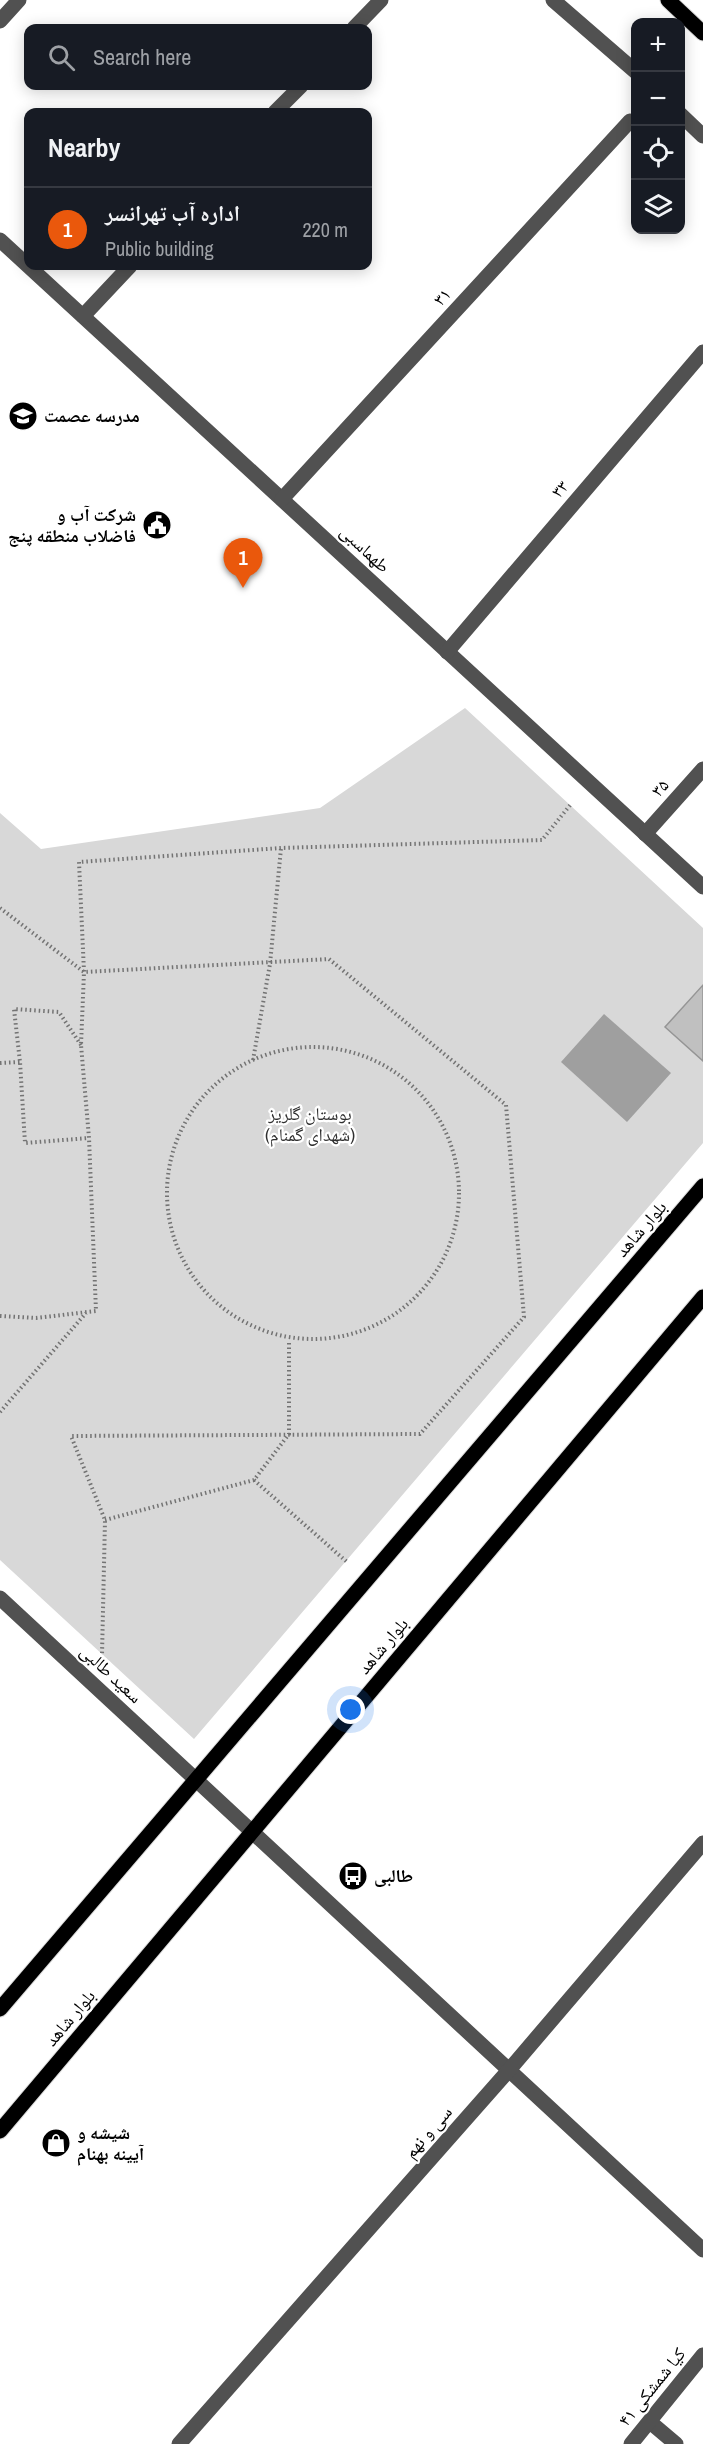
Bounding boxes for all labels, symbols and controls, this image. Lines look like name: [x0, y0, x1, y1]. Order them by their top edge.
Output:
map controls: [631, 18, 685, 234]
button: +: [631, 18, 685, 72]
search box: [24, 24, 372, 90]
icon: search: [45, 41, 78, 74]
text: Search here: [93, 42, 191, 72]
button: −: [631, 72, 685, 126]
button: locate: [631, 126, 685, 180]
text: Nearby: [48, 130, 120, 165]
button: layers: [631, 180, 685, 234]
text: اداره آب تهرانسر: [105, 198, 240, 228]
text: 1: [63, 216, 72, 243]
text: 220 m: [302, 216, 348, 243]
text: Public building: [105, 235, 214, 262]
street label: ۳۱: [427, 282, 456, 311]
school or university icon: مدرسه عصمت: [7, 400, 39, 432]
place label: مدرسه عصمت: [44, 403, 140, 428]
street label: ۳۳: [545, 474, 574, 503]
place label: شرکت آب و فاضلاب منطقه پنج: [8, 502, 136, 548]
public building icon: شرکت آب و فاضلاب منطقه پنج: [141, 509, 173, 541]
street label: طهماسبی: [335, 519, 396, 578]
pin: 1: [224, 538, 262, 588]
street label: ۳۵: [645, 773, 674, 802]
park label: بوستان گلریز (شهدای گمنام): [265, 1101, 355, 1147]
street label: بلوار شاهد: [609, 1195, 672, 1262]
street label: بلوار شاهد: [351, 1612, 414, 1679]
street label: سعید طالبی: [75, 1638, 148, 1709]
your location: [336, 1695, 365, 1724]
bus stop icon: طالبی: [337, 1860, 369, 1892]
place label: طالبی: [374, 1863, 413, 1888]
street label: بلوار شاهد: [38, 1984, 101, 2051]
street label: سی و نهم: [398, 2100, 457, 2163]
place label: شیشه و آیینه بهنام: [77, 2120, 144, 2166]
shop icon: شیشه و آیینه بهنام: [40, 2127, 72, 2159]
street label: ۴۱ کیا شمشکی: [612, 2342, 691, 2431]

